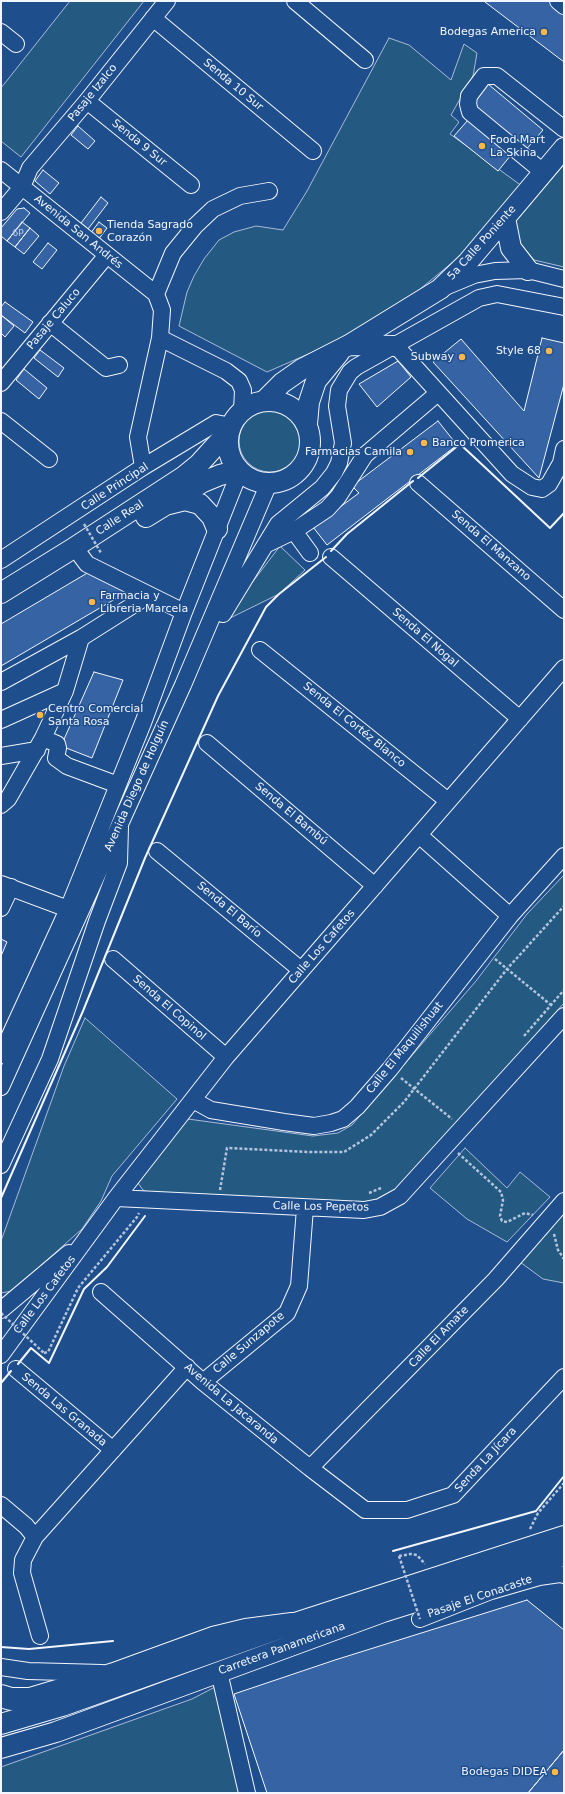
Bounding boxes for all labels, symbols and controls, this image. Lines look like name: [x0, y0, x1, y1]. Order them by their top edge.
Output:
place label: Bodegas America: [440, 25, 536, 39]
marker: Bodegas America: [539, 27, 549, 37]
street label: Senda 10 Sur: [200, 56, 266, 114]
street label: Pasaje Izalco: [66, 62, 120, 124]
street label: Senda 9 Sur: [109, 117, 169, 169]
place label: Food Mart La Skina: [490, 133, 545, 159]
marker: Food Mart La Skina: [477, 141, 487, 151]
street label: Avenida San Andrés: [31, 192, 125, 272]
street label: 5a Calle Poniente: [445, 203, 519, 283]
place label: Tienda Sagrado Corazón: [107, 218, 193, 244]
marker: Tienda Sagrado Corazón: [94, 226, 104, 236]
house number: 6P: [12, 229, 24, 239]
street label: Pasaje Caluco: [25, 286, 83, 352]
place label: Style 68: [496, 344, 541, 358]
marker: Style 68: [544, 346, 554, 356]
place label: Subway: [411, 350, 454, 364]
marker: Subway: [457, 352, 467, 362]
place label: Banco Promerica: [432, 436, 525, 450]
marker: Banco Promerica: [419, 438, 429, 448]
place label: Farmacias Camila: [305, 445, 402, 459]
marker: Farmacias Camila: [405, 447, 415, 457]
street label: Calle Principal: [79, 460, 151, 514]
street label: Calle Real: [94, 498, 146, 538]
street label: Senda El Manzano: [449, 508, 533, 584]
place label: Farmacia y Libreria Marcela: [100, 589, 188, 615]
marker: Farmacia y Libreria Marcela: [87, 597, 97, 607]
street label: Senda El Nogal: [389, 606, 461, 670]
street label: Senda El Cortéz Blanco: [300, 680, 408, 770]
place label: Centro Comercial Santa Rosa: [48, 702, 143, 728]
marker: Centro Comercial Santa Rosa: [35, 710, 45, 720]
street label: Avenida Diego de Holguín: [102, 718, 172, 854]
street label: Senda El Bambú: [252, 780, 330, 848]
street label: Senda El Barío: [194, 879, 264, 941]
street label: Calle Los Cafetos: [286, 907, 358, 987]
street label: Senda El Copinol: [130, 973, 208, 1043]
street label: Calle El Maquilishuat: [364, 999, 446, 1097]
street label: Calle Los Pepetos: [273, 1200, 369, 1214]
street label: Calle Los Cafetos: [11, 1253, 79, 1337]
street label: Calle El Amate: [406, 1304, 472, 1370]
street label: Calle Sunzapote: [211, 1309, 287, 1377]
street label: Avenida La Jacaranda: [181, 1361, 281, 1447]
street label: Senda Las Granada: [19, 1370, 109, 1450]
street label: Senda La Jícara: [452, 1425, 520, 1495]
street label: Pasaje El Conacaste: [426, 1573, 534, 1621]
street label: Carretera Panamericana: [217, 1620, 347, 1678]
place label: Bodegas DIDEA: [461, 1765, 547, 1779]
marker: Bodegas DIDEA: [550, 1767, 560, 1777]

